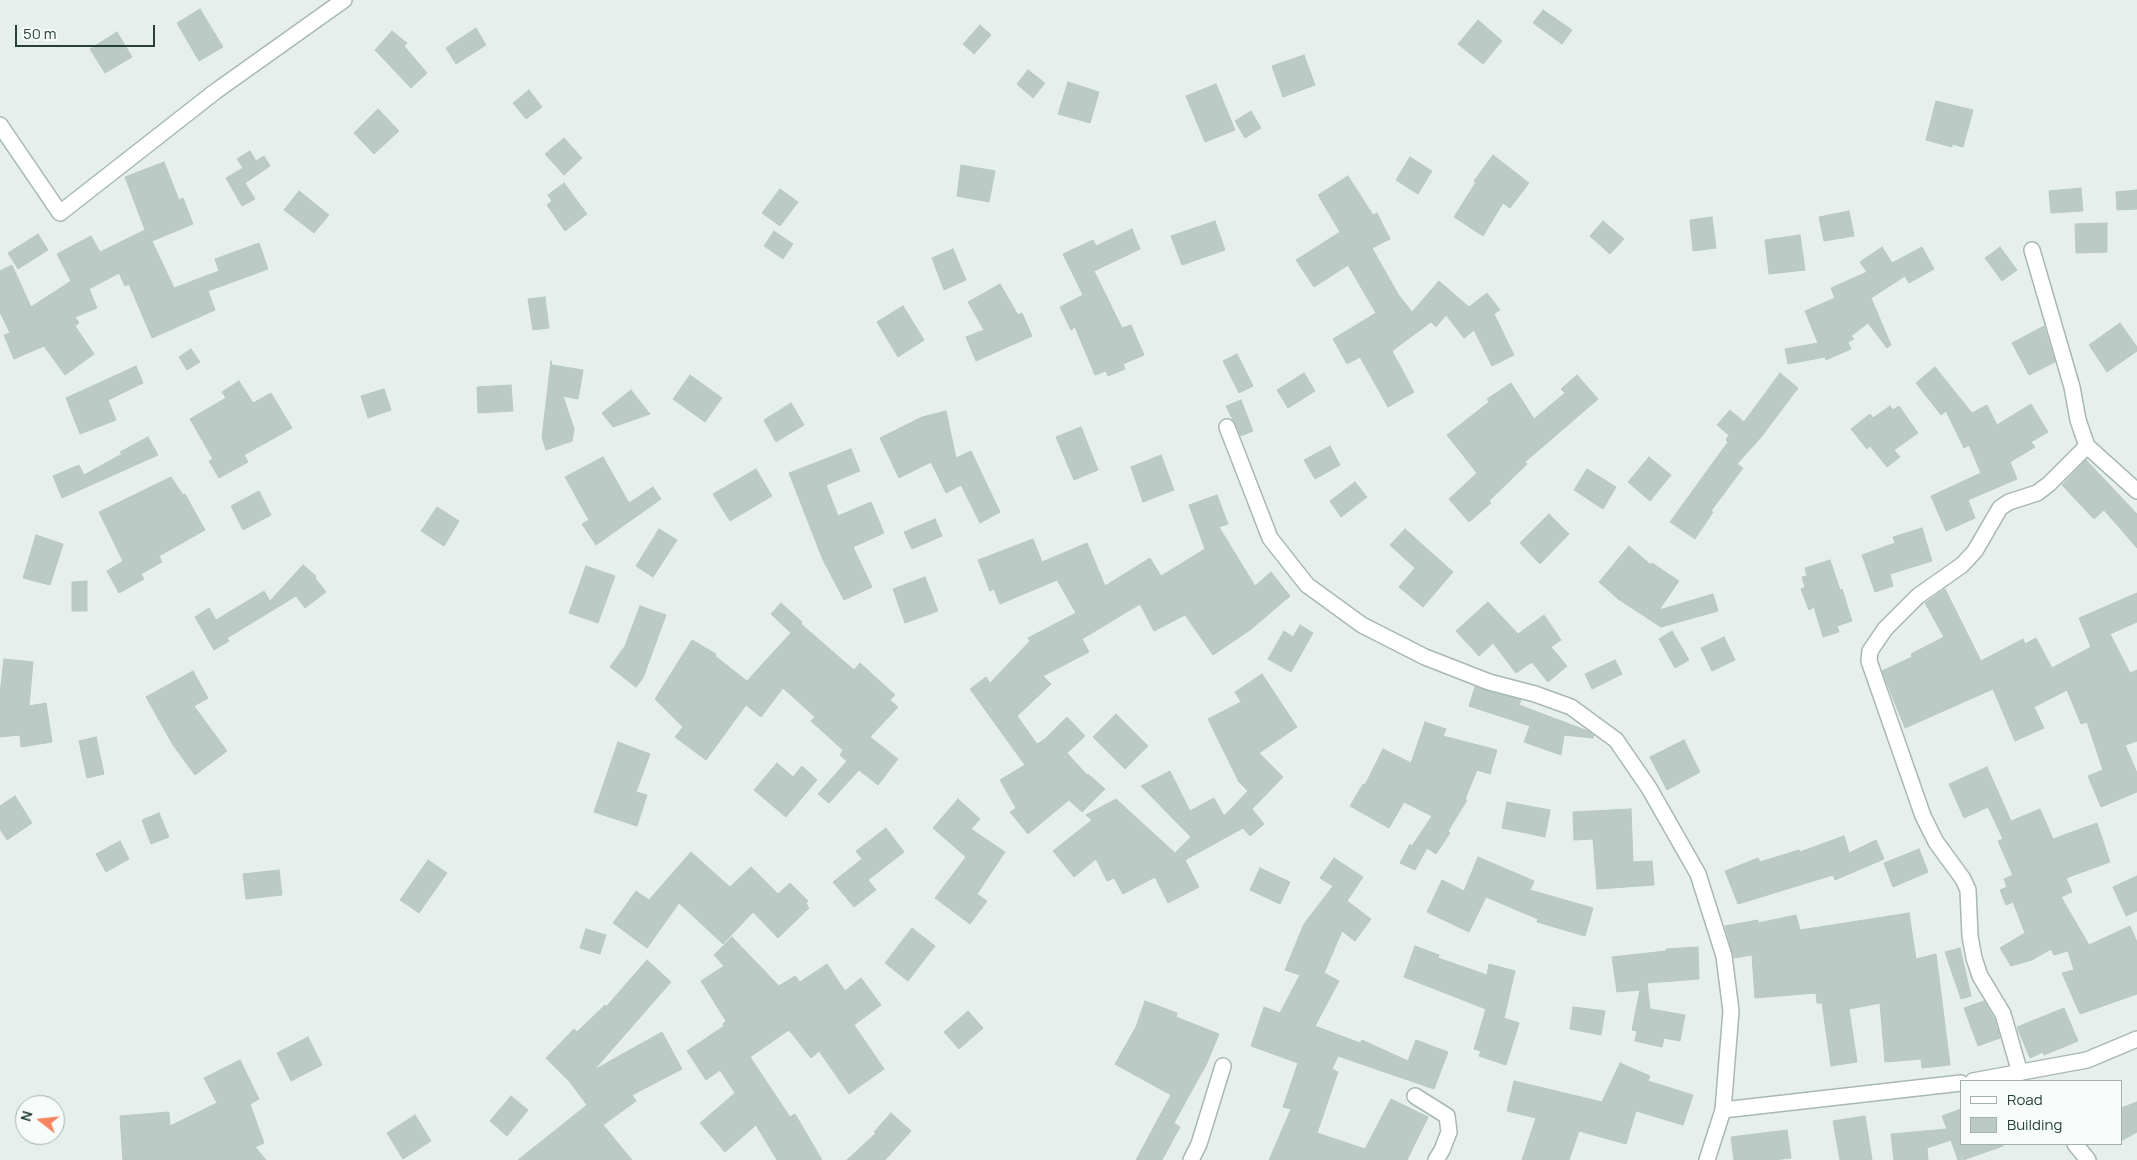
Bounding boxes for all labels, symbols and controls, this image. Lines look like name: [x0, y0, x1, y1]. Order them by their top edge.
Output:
scale bar: [18, 15, 158, 47]
text: 50 m: [23, 23, 57, 44]
legend: [1960, 1080, 2122, 1145]
text: Road: [2007, 1089, 2043, 1110]
north arrow: [15, 1095, 65, 1145]
text: N: [16, 1109, 37, 1123]
text: Building: [2007, 1114, 2062, 1135]

